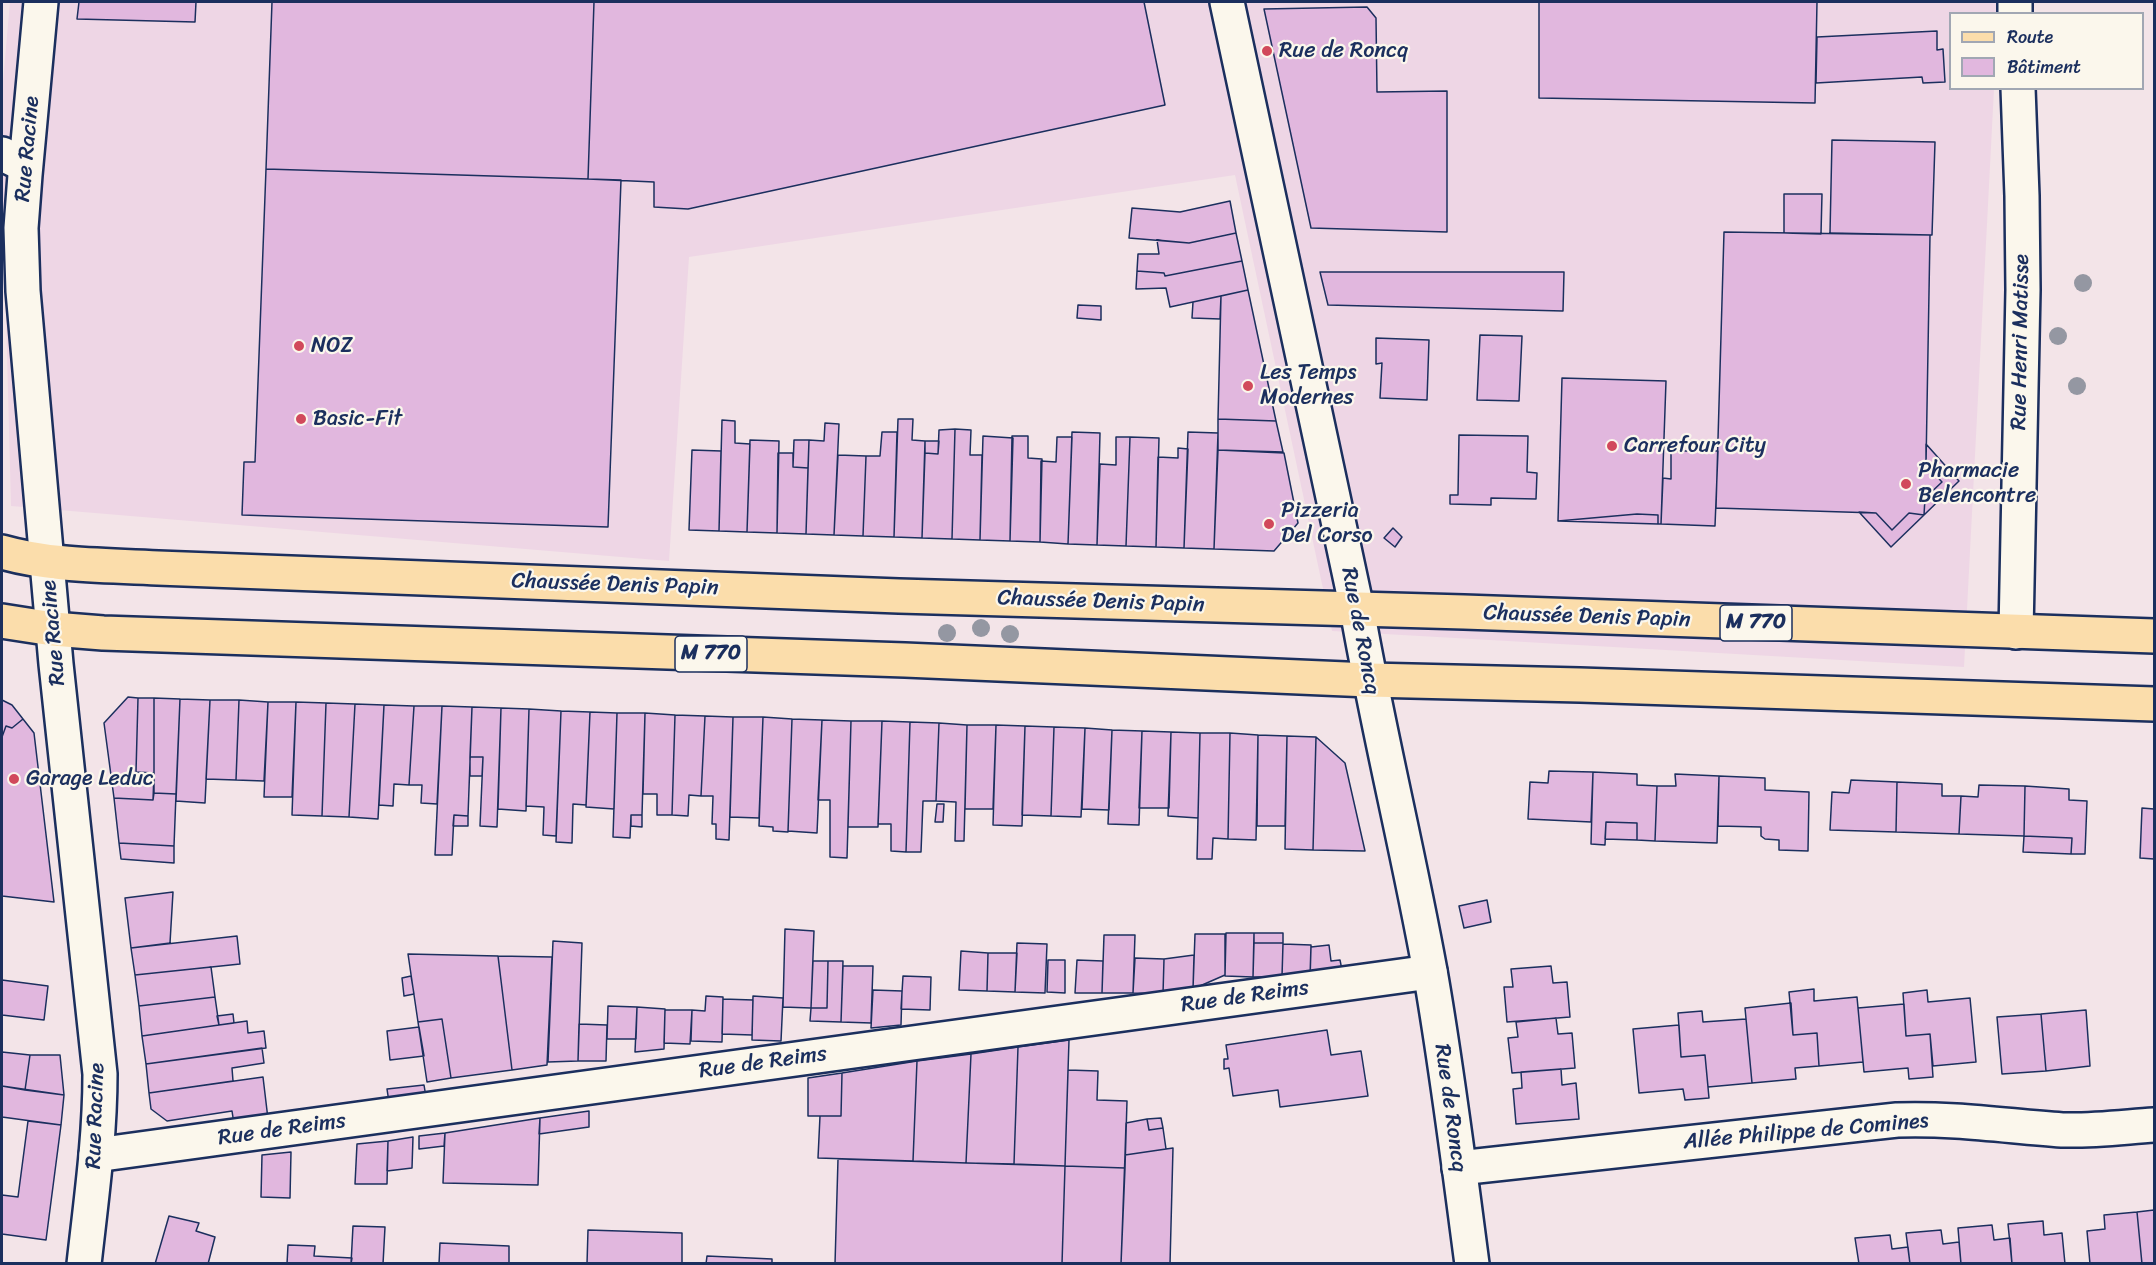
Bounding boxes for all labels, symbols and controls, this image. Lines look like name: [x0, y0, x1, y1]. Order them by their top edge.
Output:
legend: [1949, 12, 2144, 90]
text: Route: [2007, 21, 2053, 53]
place label: Rue de Roncq: [1279, 38, 1408, 64]
marker: Rue de Roncq: [1260, 44, 1274, 58]
text: Bâtiment: [2007, 51, 2081, 83]
street label: Rue Racine: [10, 95, 46, 203]
street label: Rue Henri Matisse: [2006, 254, 2036, 430]
place label: NOZ: [311, 333, 353, 359]
marker: NOZ: [292, 339, 306, 353]
place label: Les Temps Modernes: [1260, 360, 1356, 412]
marker: Les Temps Modernes: [1241, 379, 1255, 393]
place label: Basic-Fit: [313, 406, 402, 432]
marker: Basic-Fit: [294, 412, 308, 426]
place label: Carrefour City: [1624, 433, 1766, 459]
marker: Carrefour City: [1605, 439, 1619, 453]
place label: Pharmacie Belencontre: [1918, 458, 2036, 510]
marker: Pharmacie Belencontre: [1899, 477, 1913, 491]
place label: Pizzeria Del Corso: [1281, 498, 1373, 550]
marker: Pizzeria Del Corso: [1262, 517, 1276, 531]
street label: Rue de Roncq: [1335, 565, 1385, 697]
street label: Chaussée Denis Papin: [511, 568, 719, 602]
street label: Rue Racine: [36, 579, 72, 687]
street label: Chaussée Denis Papin: [997, 585, 1205, 619]
street label: Chaussée Denis Papin: [1483, 600, 1691, 634]
road number: M 770: [1720, 605, 1792, 641]
road number: M 770: [675, 636, 747, 672]
place label: Garage Leduc: [26, 766, 154, 792]
marker: Garage Leduc: [7, 772, 21, 786]
street label: Rue de Reims: [1180, 975, 1310, 1019]
street label: Rue de Reims: [698, 1041, 828, 1085]
street label: Rue de Roncq: [1428, 1042, 1472, 1174]
street label: Rue Racine: [81, 1063, 111, 1169]
street label: Rue de Reims: [217, 1108, 347, 1152]
street label: Allée Philippe de Comines: [1682, 1108, 1930, 1156]

